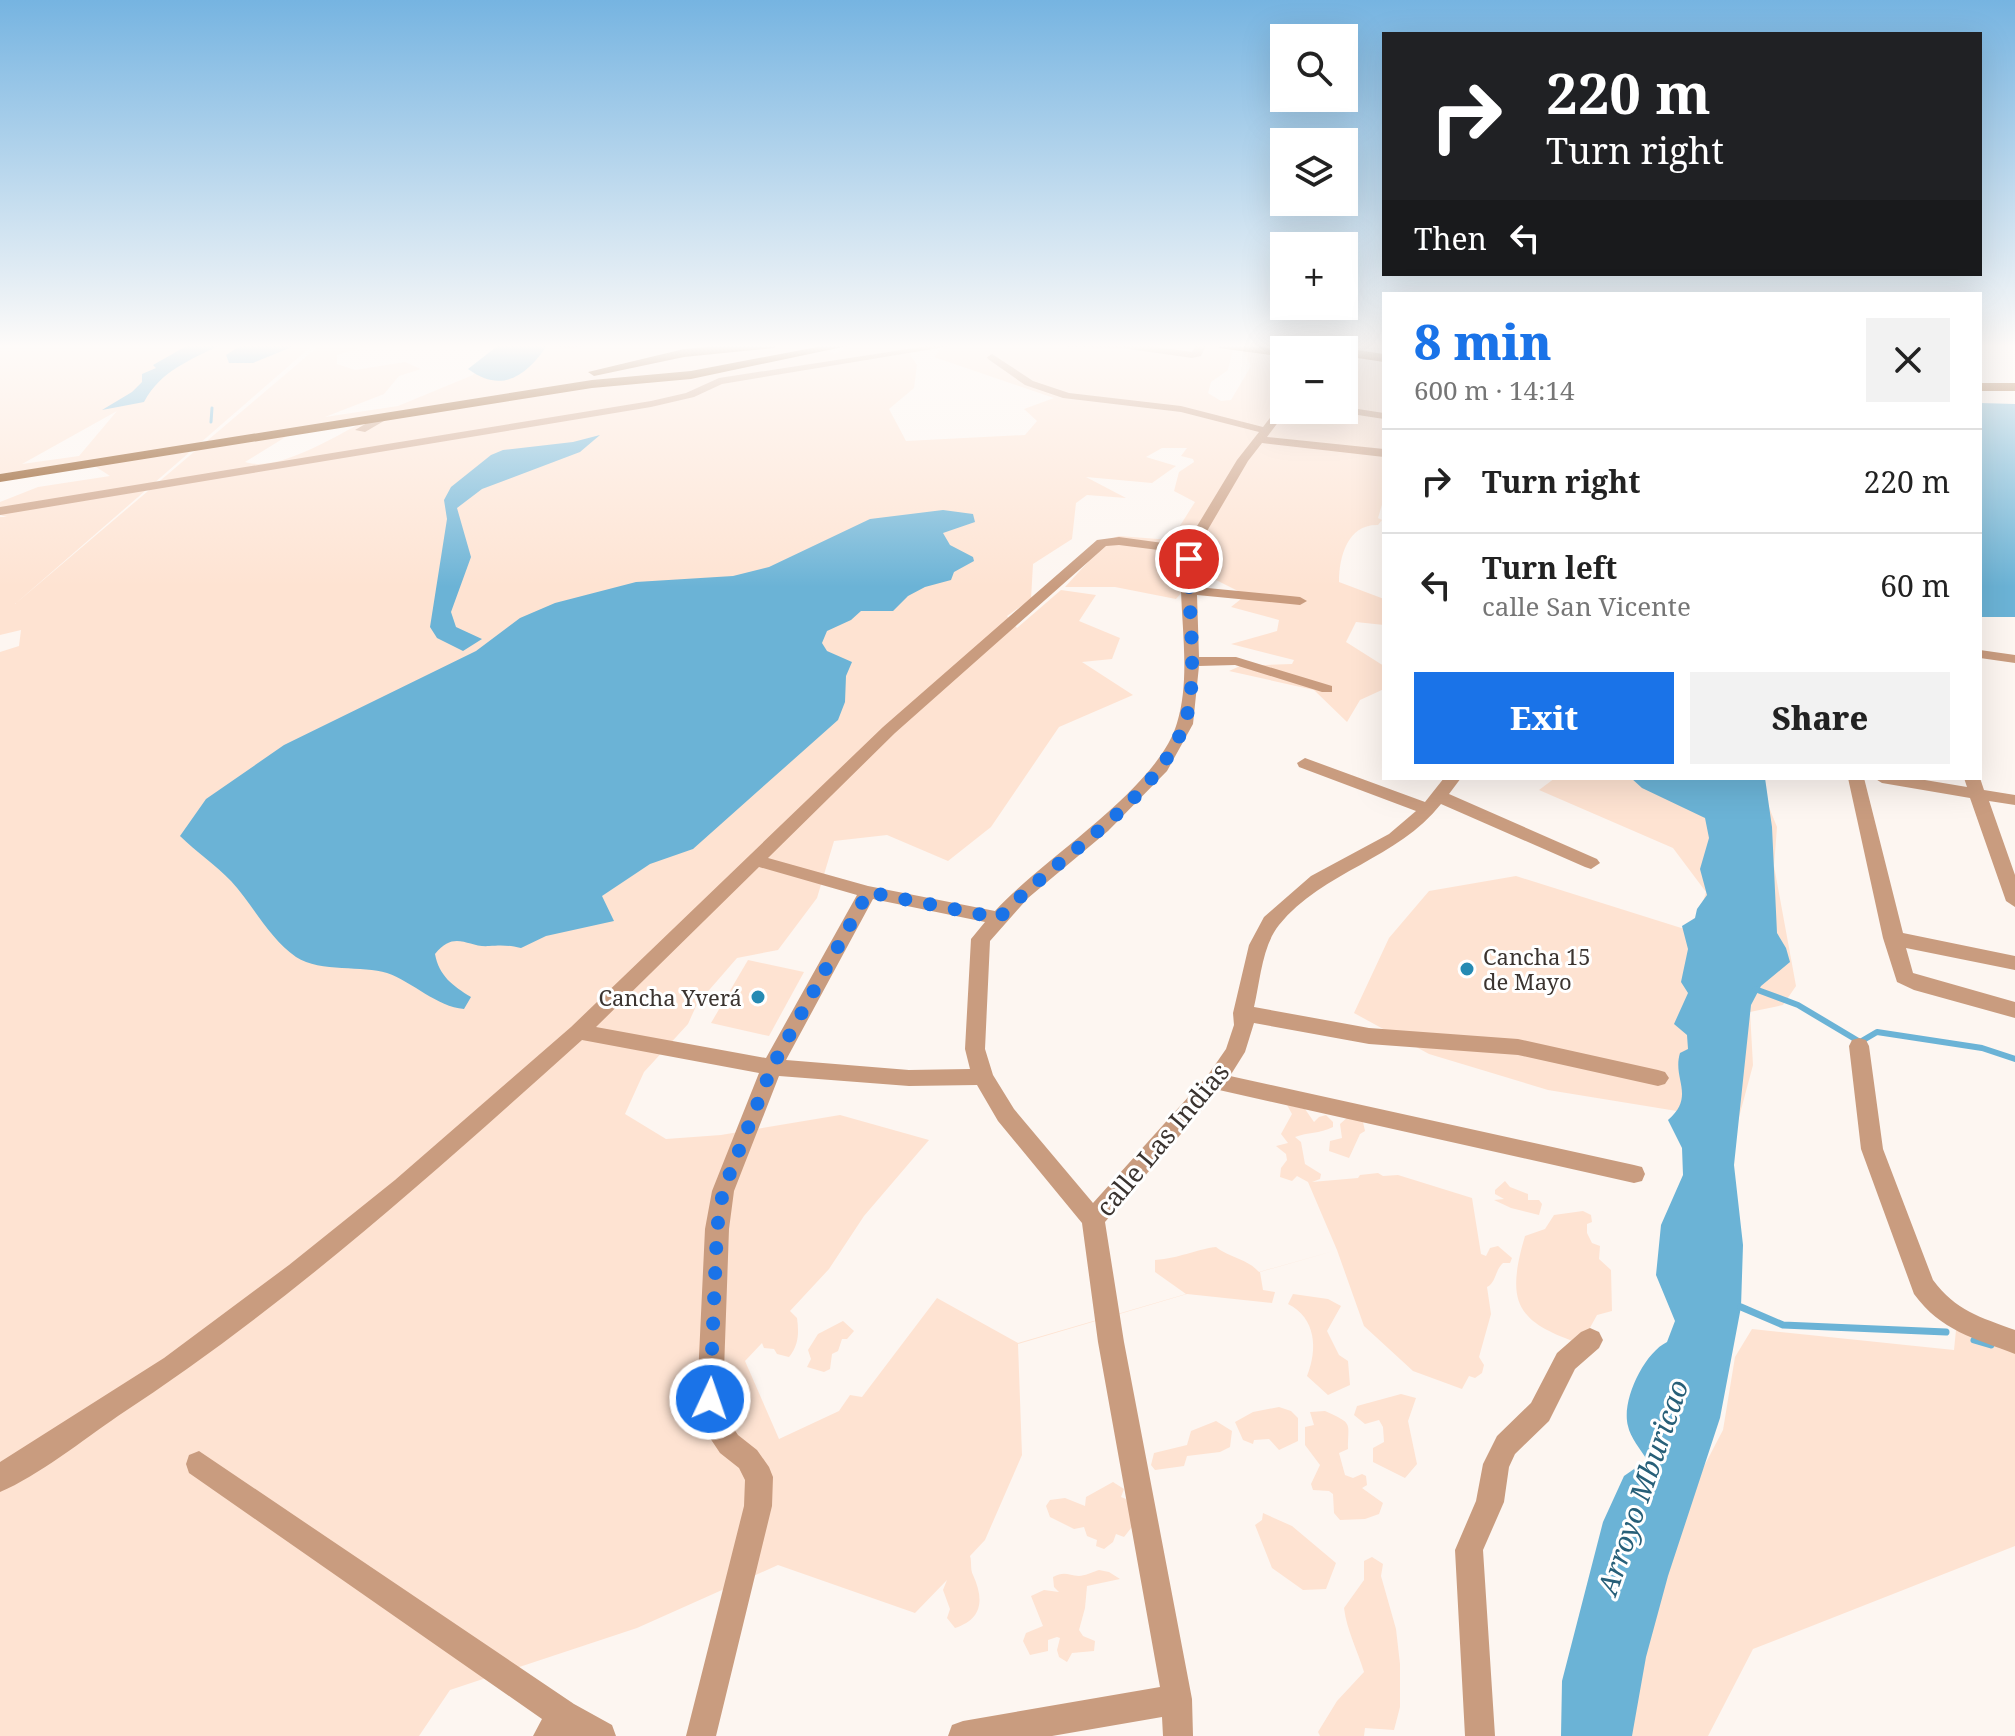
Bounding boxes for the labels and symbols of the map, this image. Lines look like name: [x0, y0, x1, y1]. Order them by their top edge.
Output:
pin: [1155, 525, 1223, 593]
place label: Cancha 15 de Mayo: [1483, 941, 1591, 996]
marker: Cancha 15 de Mayo: [1458, 960, 1476, 978]
place label: Cancha Yverá: [598, 982, 742, 1012]
marker: Cancha Yverá: [749, 988, 767, 1006]
street label: calle Las Indias: [1087, 1054, 1237, 1224]
position arrow: [668, 1357, 752, 1441]
water label: Arroyo Mburicao: [1587, 1374, 1697, 1602]

